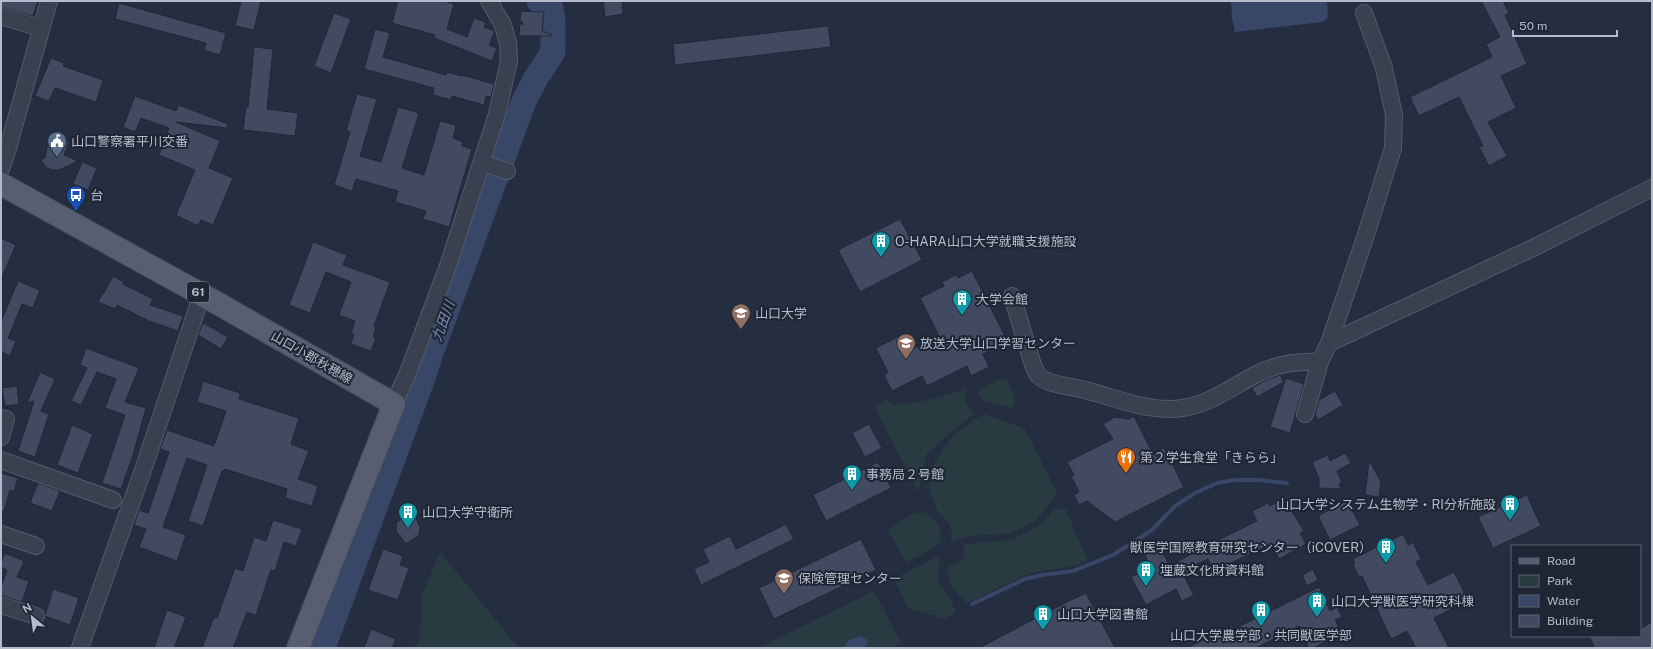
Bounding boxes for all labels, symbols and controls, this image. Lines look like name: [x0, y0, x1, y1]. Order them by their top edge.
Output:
scale bar: [1513, 12, 1617, 38]
text: 50 m: [1519, 19, 1547, 33]
public building icon: 山口警察署平川交番: [46, 130, 68, 158]
place label: 山口警察署平川交番: [71, 134, 188, 149]
bus stop icon: 台: [65, 184, 87, 212]
place label: 台: [90, 188, 103, 203]
building icon: O-HARA山口大学就職支援施設: [870, 230, 892, 258]
place label: O-HARA山口大学就職支援施設: [895, 234, 1077, 249]
road number: 61: [187, 282, 209, 302]
building icon: 大学会館: [951, 288, 973, 316]
place label: 大学会館: [976, 292, 1028, 307]
water label: 九田川: [428, 297, 458, 343]
school or university icon: 山口大学: [730, 302, 752, 330]
place label: 山口大学: [755, 306, 807, 321]
street label: 山口小郡秋穂線: [269, 328, 355, 387]
school or university icon: 放送大学山口学習センター: [895, 332, 917, 360]
place label: 放送大学山口学習センター: [920, 336, 1076, 351]
restaurant icon: 第２学生食堂「きらら」: [1115, 446, 1137, 474]
place label: 第２学生食堂「きらら」: [1140, 450, 1283, 465]
building icon: 事務局２号館: [841, 463, 863, 491]
place label: 事務局２号館: [866, 467, 944, 482]
building icon: 山口大学システム生物学・RI分析施設: [1499, 493, 1521, 521]
place label: 山口大学システム生物学・RI分析施設: [1276, 497, 1496, 512]
building icon: 山口大学守衛所: [397, 501, 419, 529]
place label: 山口大学守衛所: [422, 505, 513, 520]
building icon: 獣医学国際教育研究センター（iCOVER）: [1375, 536, 1397, 564]
place label: 獣医学国際教育研究センター（iCOVER）: [1130, 540, 1372, 555]
legend: [1511, 545, 1641, 637]
text: Road: [1547, 554, 1575, 568]
building icon: 埋蔵文化財資料館: [1135, 559, 1157, 587]
place label: 埋蔵文化財資料館: [1160, 563, 1264, 578]
school or university icon: 保険管理センター: [773, 567, 795, 595]
place label: 保険管理センター: [798, 571, 902, 586]
text: Park: [1547, 574, 1573, 588]
building icon: 山口大学獣医学研究科棟: [1306, 590, 1328, 618]
place label: 山口大学獣医学研究科棟: [1331, 594, 1474, 609]
text: Water: [1547, 594, 1581, 608]
north arrow: [12, 597, 52, 637]
building icon: 山口大学農学部・共同獣医学部: [1250, 599, 1272, 627]
text: N: [20, 601, 34, 616]
building icon: 山口大学図書館: [1032, 603, 1054, 631]
place label: 山口大学図書館: [1057, 607, 1148, 622]
text: Building: [1547, 614, 1593, 628]
place label: 山口大学農学部・共同獣医学部: [1170, 628, 1352, 643]

